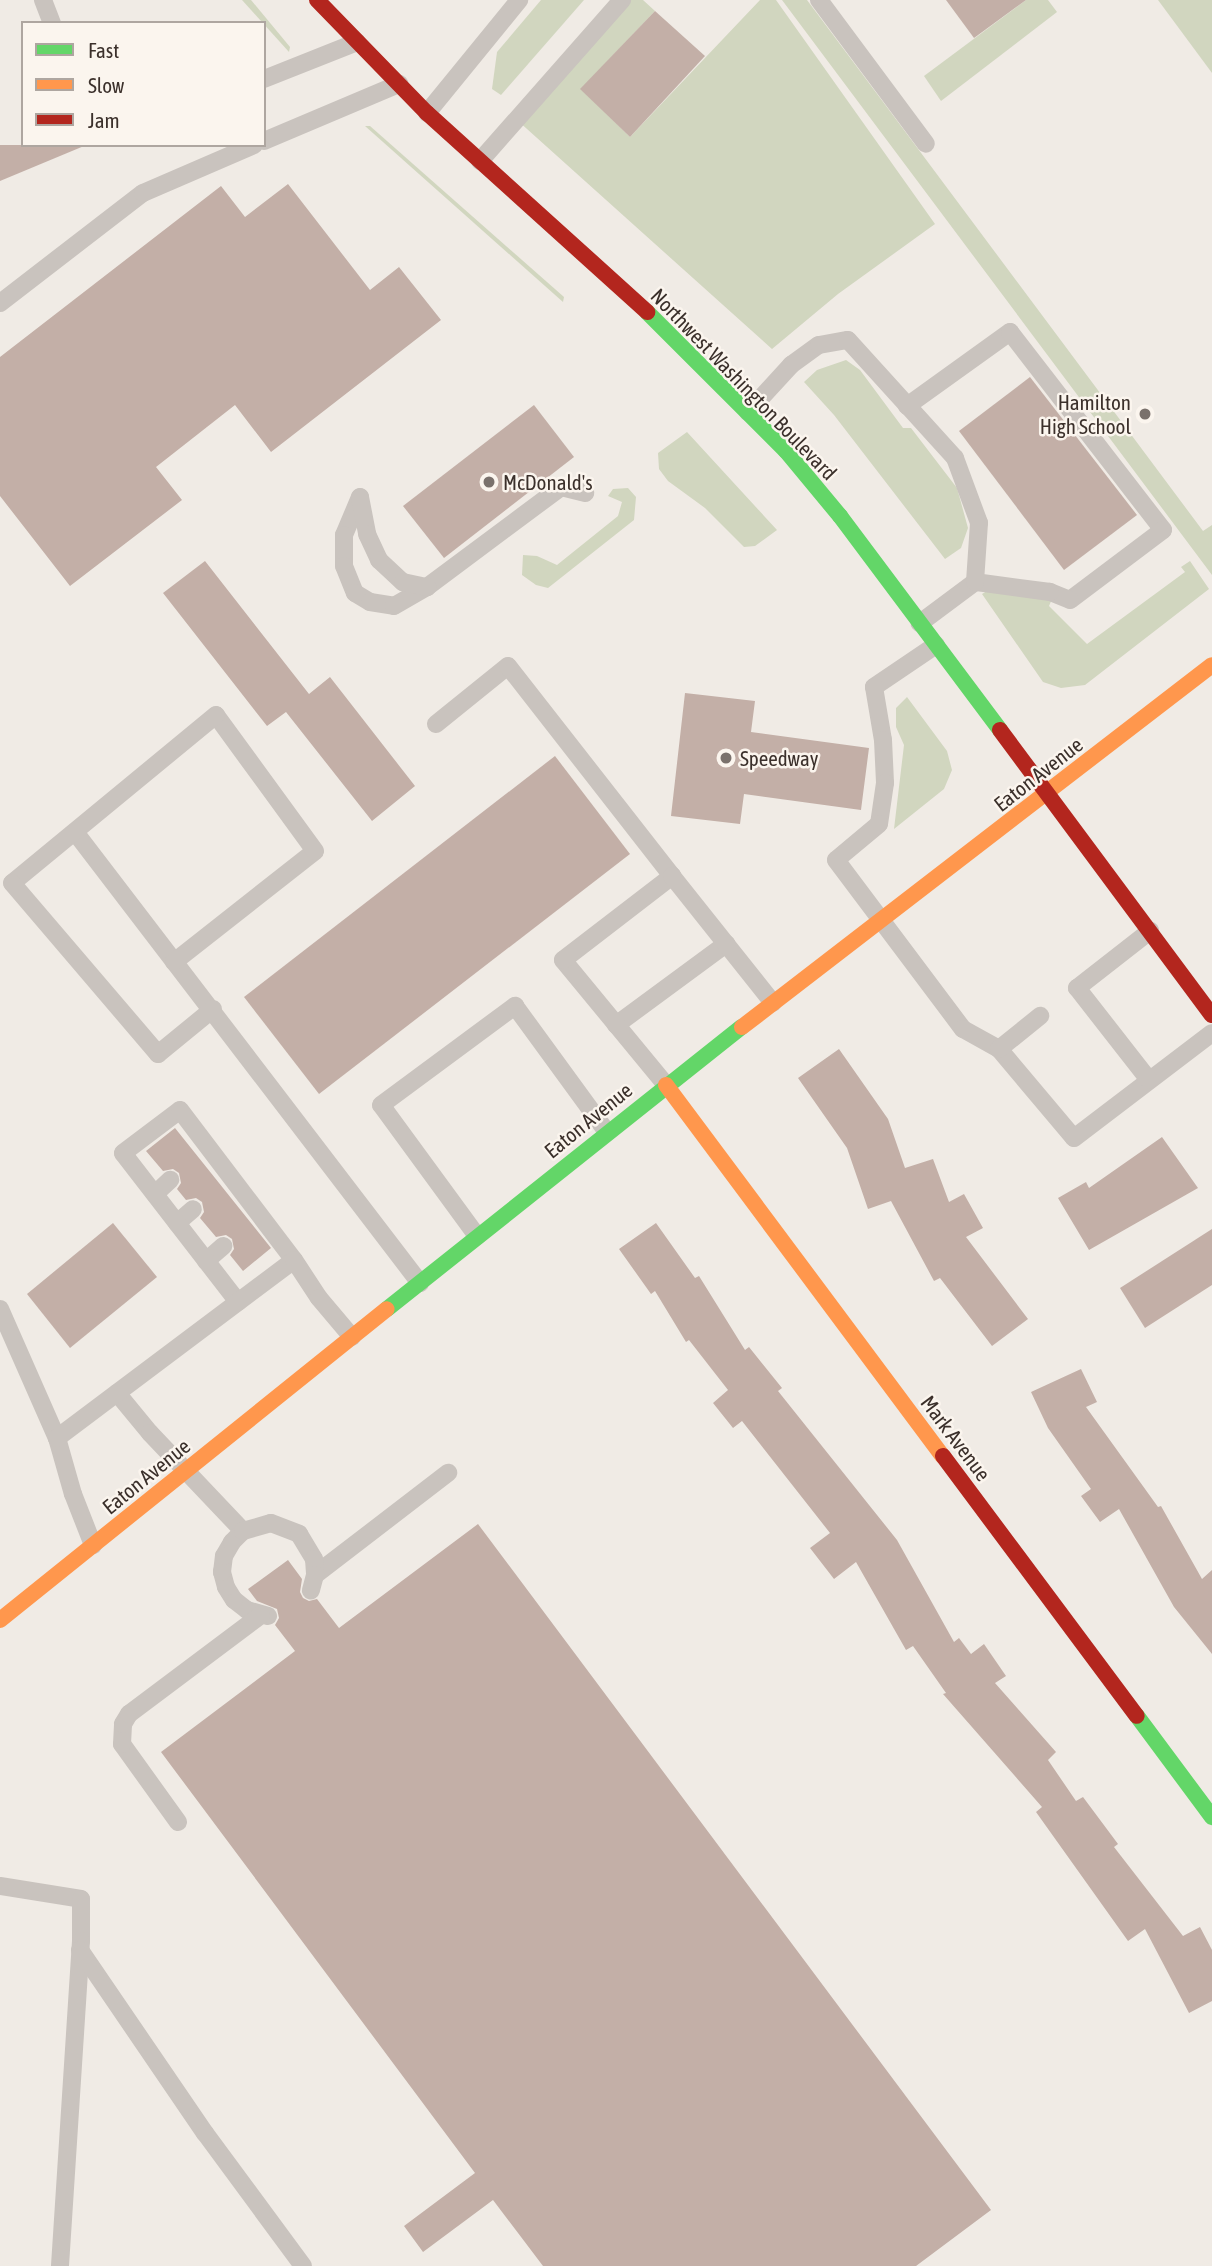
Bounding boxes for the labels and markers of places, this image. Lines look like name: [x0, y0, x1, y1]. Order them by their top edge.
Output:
place label: Hamilton High School: [1040, 389, 1131, 439]
marker: Hamilton High School: [1137, 406, 1153, 422]
place label: McDonald's: [503, 469, 593, 495]
marker: McDonald's: [481, 474, 497, 490]
place label: Speedway: [740, 745, 818, 771]
marker: Speedway: [718, 750, 734, 766]

